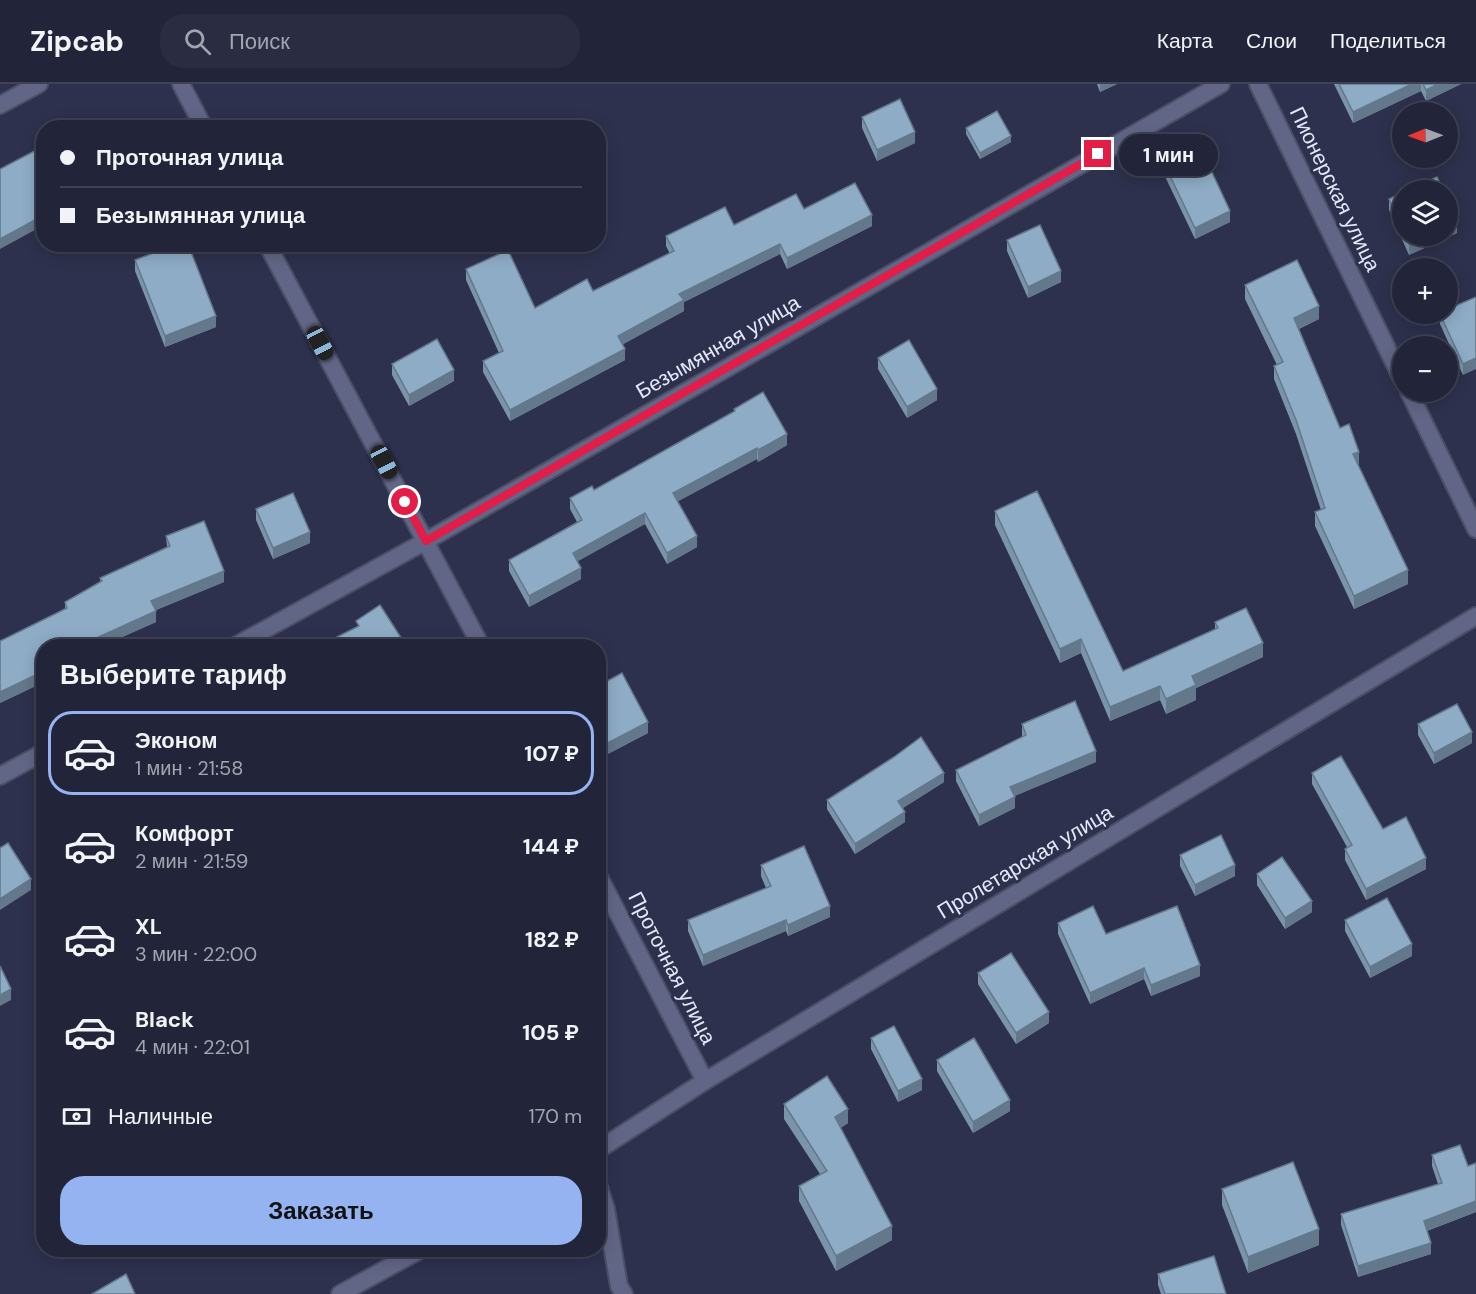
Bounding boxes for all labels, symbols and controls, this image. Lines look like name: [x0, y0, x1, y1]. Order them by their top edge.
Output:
search box: [160, 14, 580, 68]
text: Zipcab: [30, 23, 124, 60]
icon: search: [181, 25, 214, 58]
text: Поиск: [229, 27, 290, 56]
text: Карта: [1157, 27, 1213, 55]
text: Слои: [1246, 27, 1297, 55]
text: Поделиться: [1330, 27, 1446, 55]
street label: Пионерская улица: [1283, 102, 1387, 276]
north arrow: [1392, 102, 1458, 168]
map controls: [1392, 102, 1458, 402]
callout: 1 мин: [1119, 133, 1218, 175]
route end: [1084, 140, 1111, 167]
text: 1 мин: [1143, 142, 1194, 168]
text: Проточная улица: [96, 143, 283, 172]
button: layers: [1392, 180, 1458, 246]
text: Безымянная улица: [96, 201, 305, 230]
button: +: [1392, 258, 1458, 324]
street label: Безымянная улица: [631, 288, 805, 405]
car: [304, 323, 336, 363]
button: −: [1392, 336, 1458, 402]
car: [368, 442, 400, 482]
route start: [391, 488, 418, 515]
text: Выберите тариф: [60, 657, 287, 692]
icon: car: [63, 726, 117, 780]
text: Эконом: [135, 726, 218, 755]
text: 107 ₽: [524, 739, 579, 768]
text: 1 мин · 21:58: [135, 755, 243, 781]
street label: Пролетарская улица: [932, 798, 1118, 926]
icon: car: [63, 819, 117, 873]
text: Комфорт: [135, 819, 234, 848]
text: 144 ₽: [523, 832, 579, 861]
text: 2 мин · 21:59: [135, 848, 248, 874]
street label: Проточная улица: [622, 887, 723, 1049]
icon: car: [63, 912, 117, 966]
text: XL: [135, 912, 162, 941]
text: 182 ₽: [525, 925, 579, 954]
text: 3 мин · 22:00: [135, 941, 257, 967]
icon: car: [63, 1005, 117, 1059]
text: Black: [135, 1005, 194, 1034]
text: 105 ₽: [522, 1018, 579, 1047]
text: 4 мин · 22:01: [135, 1034, 250, 1060]
icon: cash: [60, 1100, 93, 1133]
text: Наличные: [108, 1102, 213, 1131]
text: 170 m: [529, 1103, 582, 1129]
button: Заказать: [60, 1176, 582, 1245]

